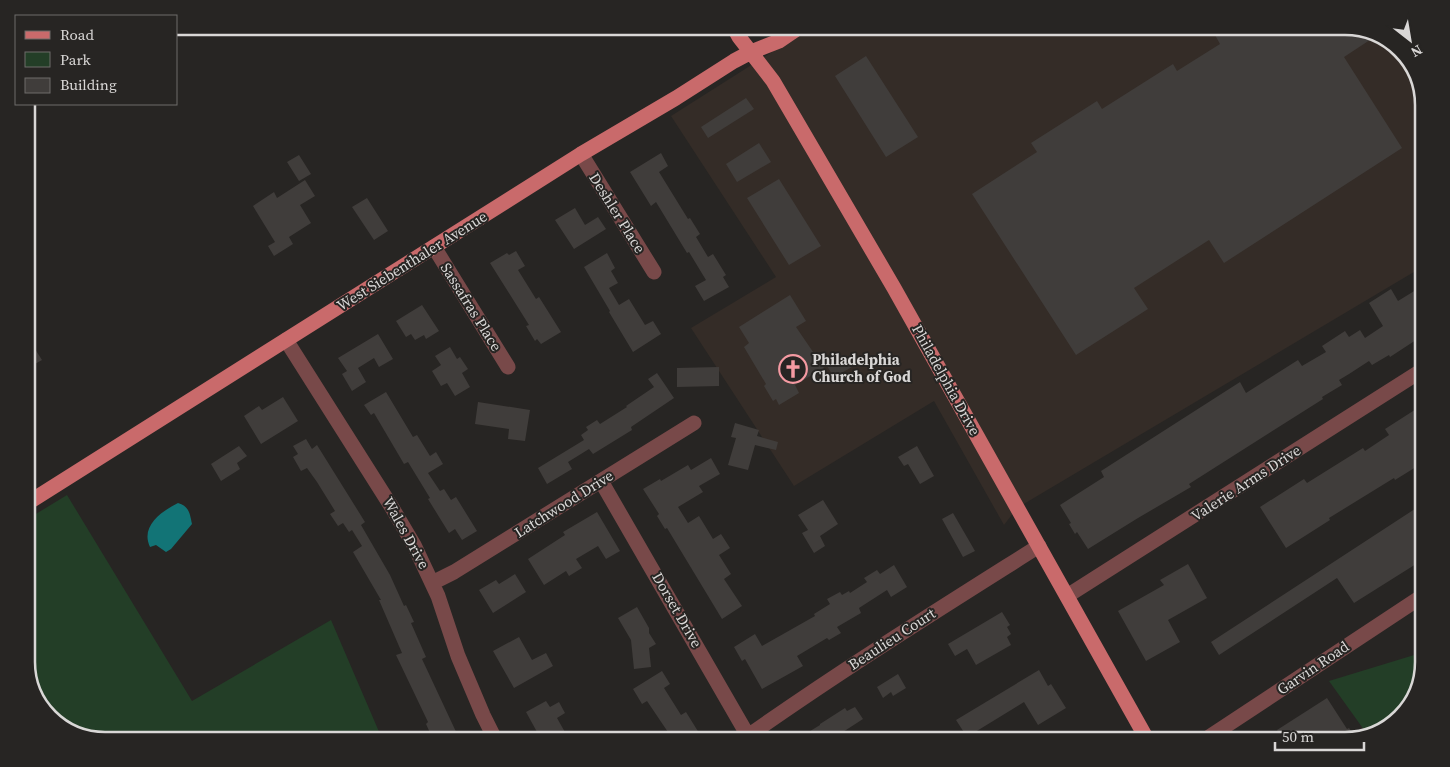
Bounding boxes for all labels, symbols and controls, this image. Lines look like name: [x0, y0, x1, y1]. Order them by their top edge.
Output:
legend: [15, 15, 178, 105]
north arrow: [1385, 15, 1435, 65]
text: Road: [60, 24, 94, 45]
text: N: [1407, 40, 1426, 62]
text: Park: [60, 49, 92, 70]
text: Building: [60, 74, 117, 95]
street label: Deshler Place: [584, 168, 651, 257]
street label: West Siebenthaler Avenue: [333, 205, 491, 315]
street label: Sassafras Place: [436, 258, 507, 355]
street label: Philadelphia Drive: [907, 321, 986, 439]
place label: Philadelphia Church of God: [812, 349, 911, 387]
church icon: Philadelphia Church of God: [778, 354, 808, 384]
street label: Valerie Arms Drive: [1187, 439, 1305, 526]
street label: Latchwood Drive: [510, 465, 617, 542]
street label: Wales Drive: [378, 493, 435, 573]
street label: Dorset Drive: [647, 568, 708, 652]
street label: Beaulieu Court: [844, 602, 939, 675]
street label: Garvin Road: [1272, 635, 1353, 699]
scale bar: [1275, 720, 1364, 752]
text: 50 m: [1282, 726, 1314, 747]

